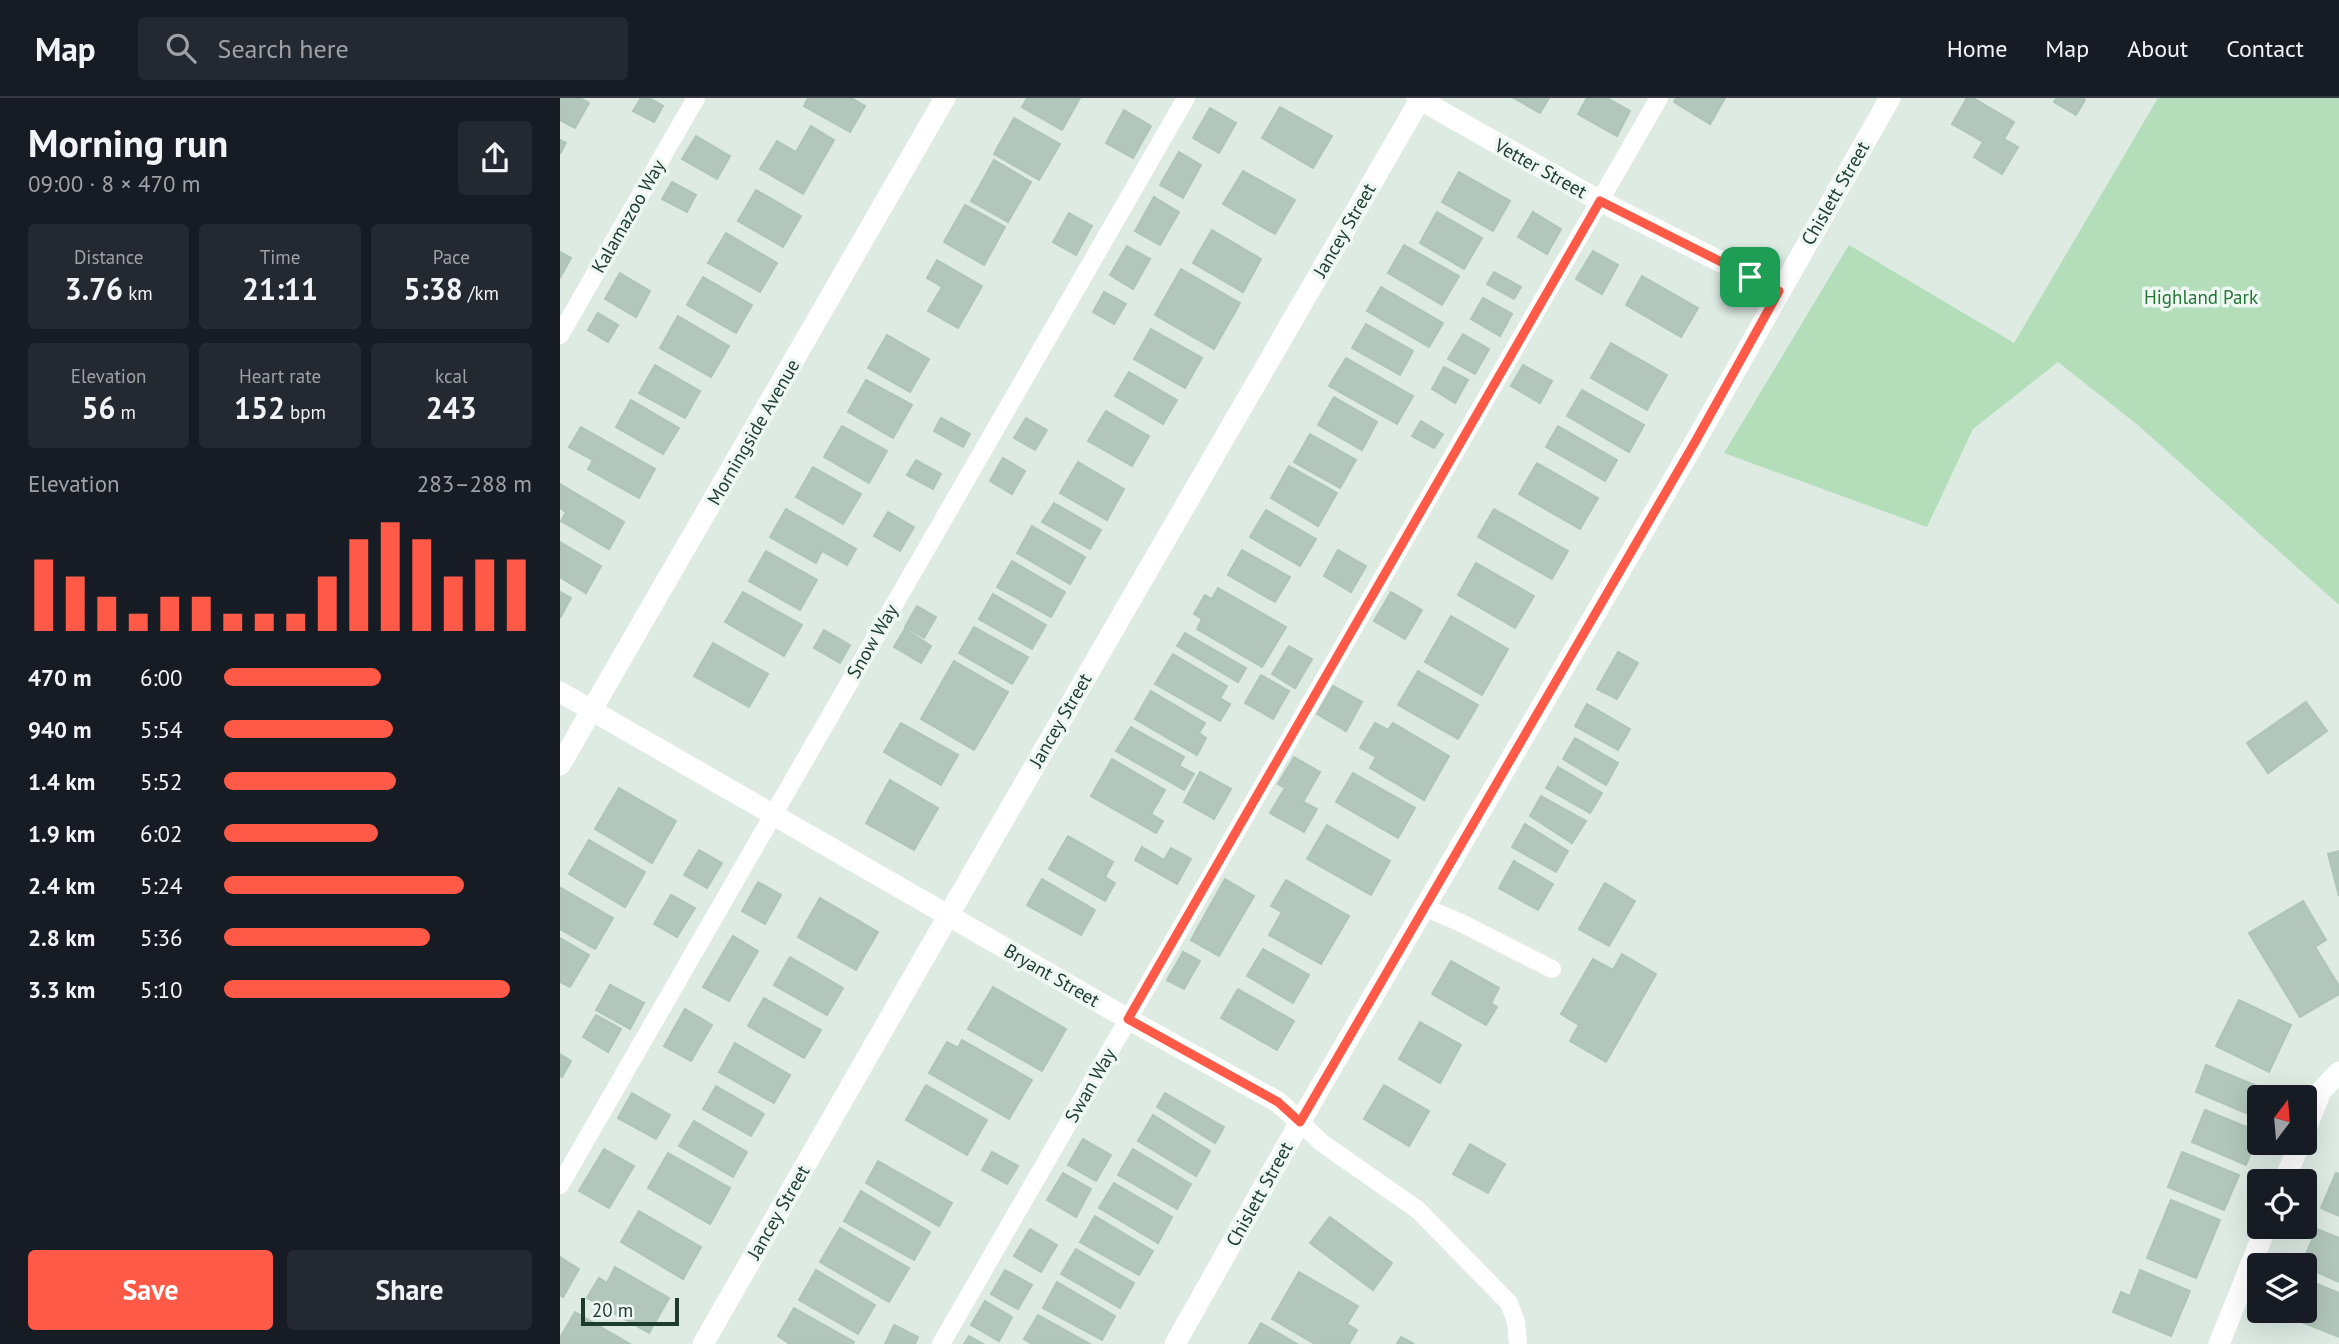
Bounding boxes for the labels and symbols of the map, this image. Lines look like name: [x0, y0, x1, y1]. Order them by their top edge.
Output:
street label: Vetter Street: [1490, 132, 1592, 203]
street label: Chislett Street: [1796, 136, 1875, 249]
street label: Kalamazoo Way: [586, 155, 670, 277]
street label: Jancey Street: [1307, 178, 1381, 282]
pin: [1720, 247, 1780, 307]
park label: Highland Park: [2144, 285, 2258, 309]
street label: Morningside Avenue: [701, 355, 805, 509]
street label: Snow Way: [841, 599, 903, 682]
street label: Jancey Street: [1023, 668, 1097, 772]
street label: Bryant Street: [1000, 938, 1104, 1012]
street label: Swan Way: [1059, 1043, 1121, 1126]
north arrow: [2247, 1085, 2317, 1155]
street label: Chislett Street: [1220, 1137, 1298, 1251]
street label: Jancey Street: [741, 1160, 815, 1264]
scale bar: [581, 1295, 679, 1327]

